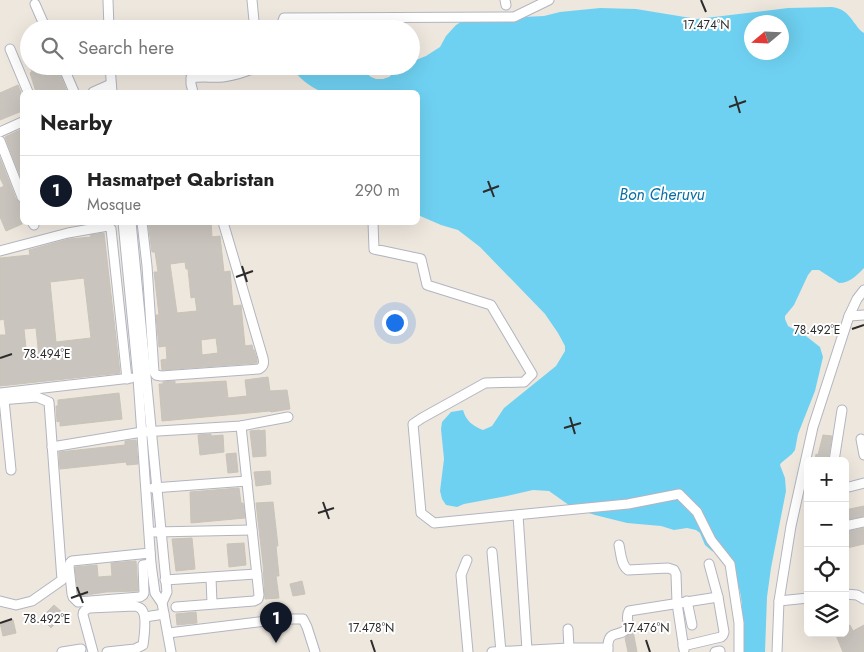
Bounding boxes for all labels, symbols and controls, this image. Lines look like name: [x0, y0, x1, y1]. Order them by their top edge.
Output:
north arrow: [744, 15, 789, 60]
text: 17.474°N: [682, 16, 730, 34]
search box: [20, 20, 420, 75]
icon: search: [38, 34, 66, 62]
text: Search here: [78, 34, 174, 61]
text: Nearby: [40, 108, 112, 138]
text: Hasmatpet Qabristan: [87, 166, 274, 193]
text: 1: [52, 179, 60, 202]
text: 290 m: [355, 179, 400, 202]
water label: Bon Cheruvu: [619, 183, 705, 206]
text: Mosque: [87, 193, 141, 216]
your location: [382, 310, 408, 336]
text: 78.492°E: [794, 321, 840, 339]
text: 78.494°E: [23, 345, 71, 363]
map controls: [804, 457, 849, 637]
button: +: [804, 457, 849, 502]
button: −: [804, 502, 849, 547]
button: locate: [804, 547, 849, 592]
button: layers: [804, 592, 849, 637]
pin: 1: [260, 602, 292, 643]
text: 78.492°E: [24, 610, 70, 628]
text: 17.478°N: [348, 619, 394, 637]
text: 17.476°N: [623, 619, 669, 637]

